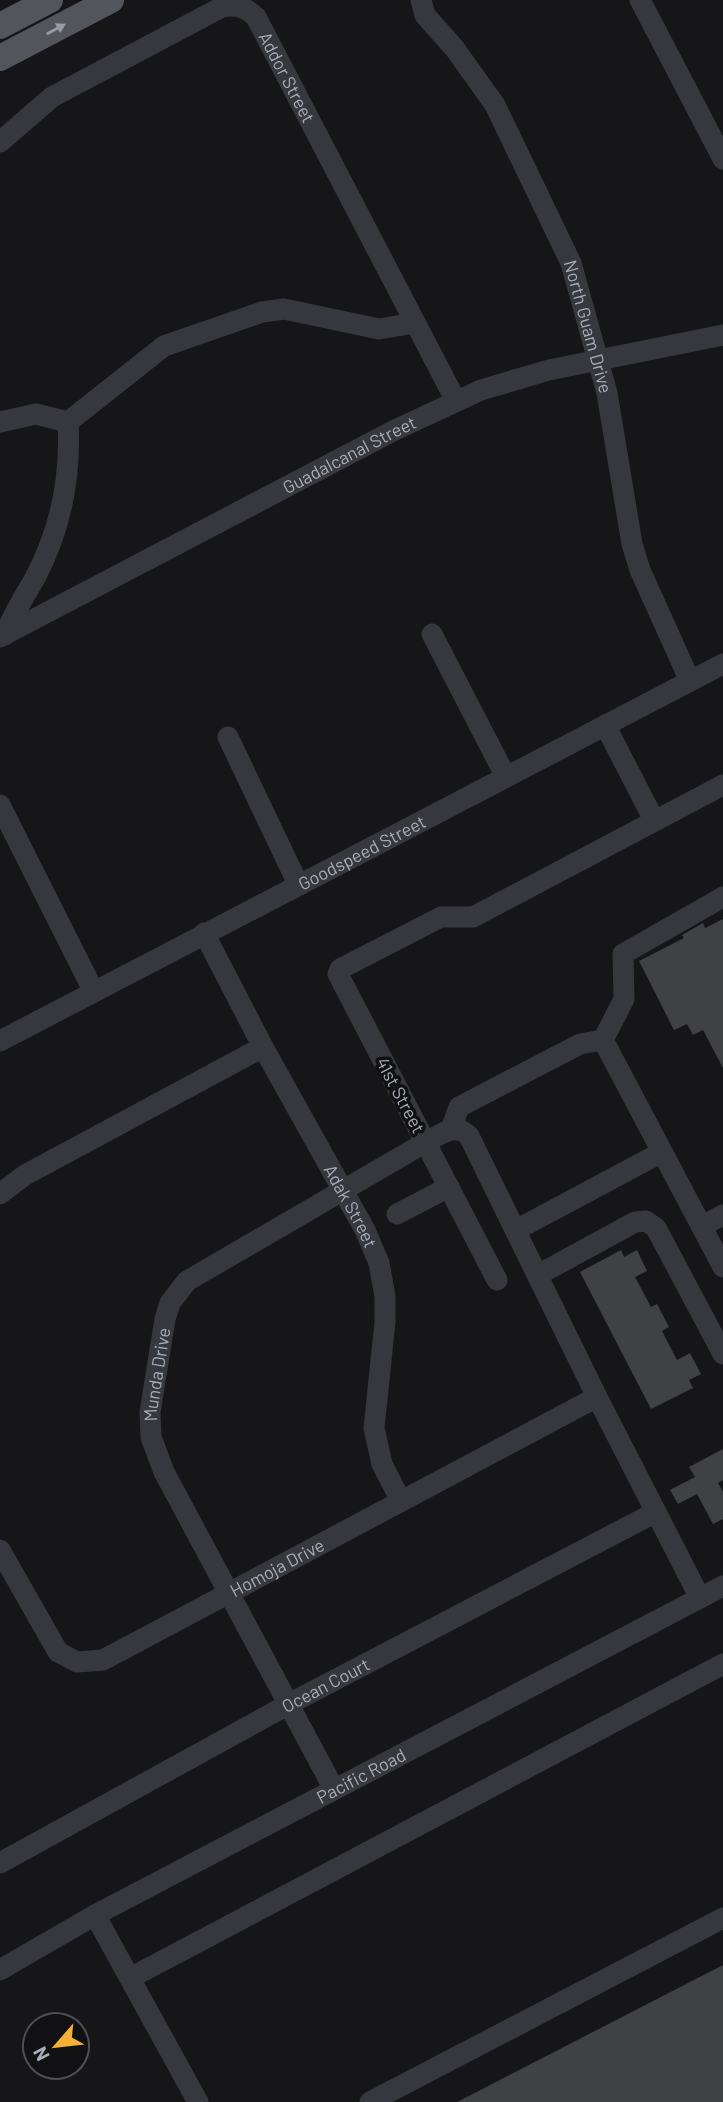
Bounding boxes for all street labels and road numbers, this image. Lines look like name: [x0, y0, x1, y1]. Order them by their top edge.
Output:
street label: Addor Street: [255, 28, 320, 126]
street label: North Guam Drive: [560, 258, 618, 396]
street label: Guadalcanal Street: [279, 411, 419, 498]
street label: Goodspeed Street: [294, 810, 429, 895]
street label: 41st Street: [372, 1053, 430, 1137]
street label: Adak Street: [320, 1160, 382, 1251]
street label: Munda Drive: [139, 1326, 174, 1422]
street label: Homoja Drive: [226, 1533, 328, 1601]
street label: Ocean Court: [278, 1653, 373, 1717]
street label: Pacific Road: [313, 1743, 409, 1808]

